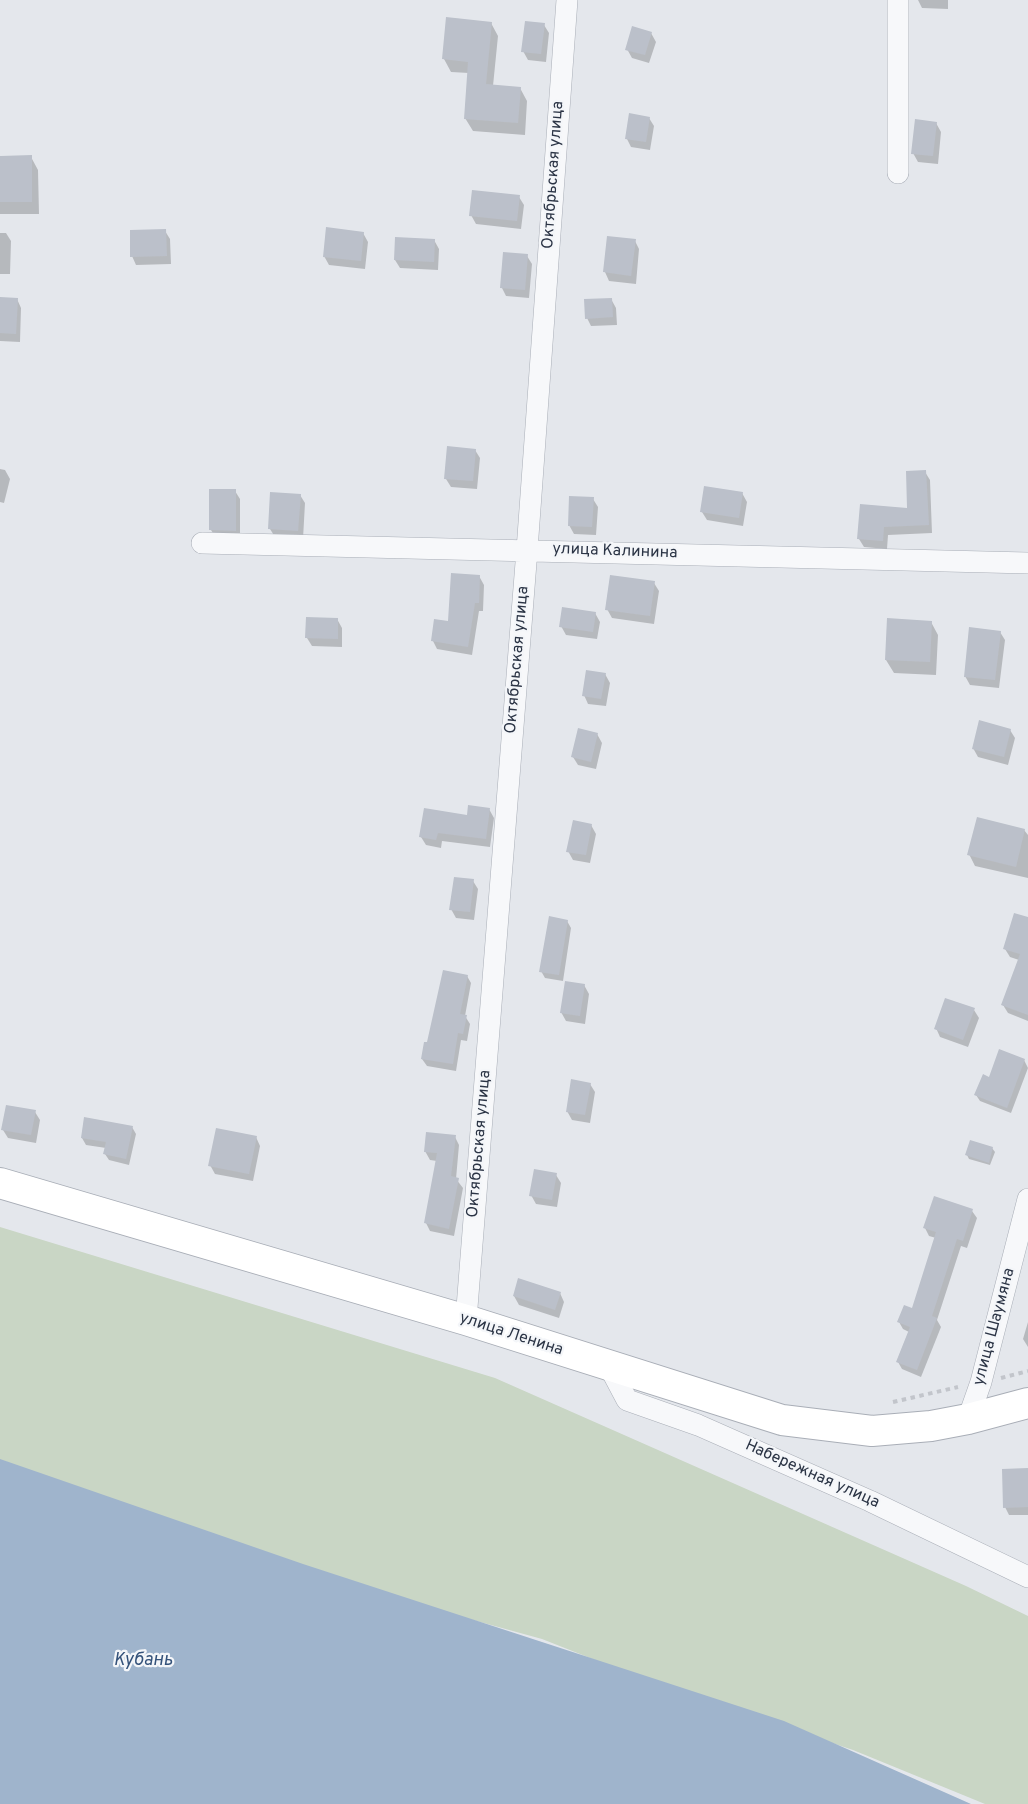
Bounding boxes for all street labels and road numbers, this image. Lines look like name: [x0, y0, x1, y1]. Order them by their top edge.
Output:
street label: Октябрьская улица: [539, 100, 569, 250]
street label: улица Калинина: [552, 540, 678, 564]
street label: Октябрьская улица: [502, 585, 534, 735]
street label: Октябрьская улица: [464, 1069, 496, 1219]
street label: улица Шаумяна: [970, 1266, 1020, 1388]
street label: улица Ленина: [457, 1309, 565, 1361]
street label: Набережная улица: [742, 1437, 882, 1513]

